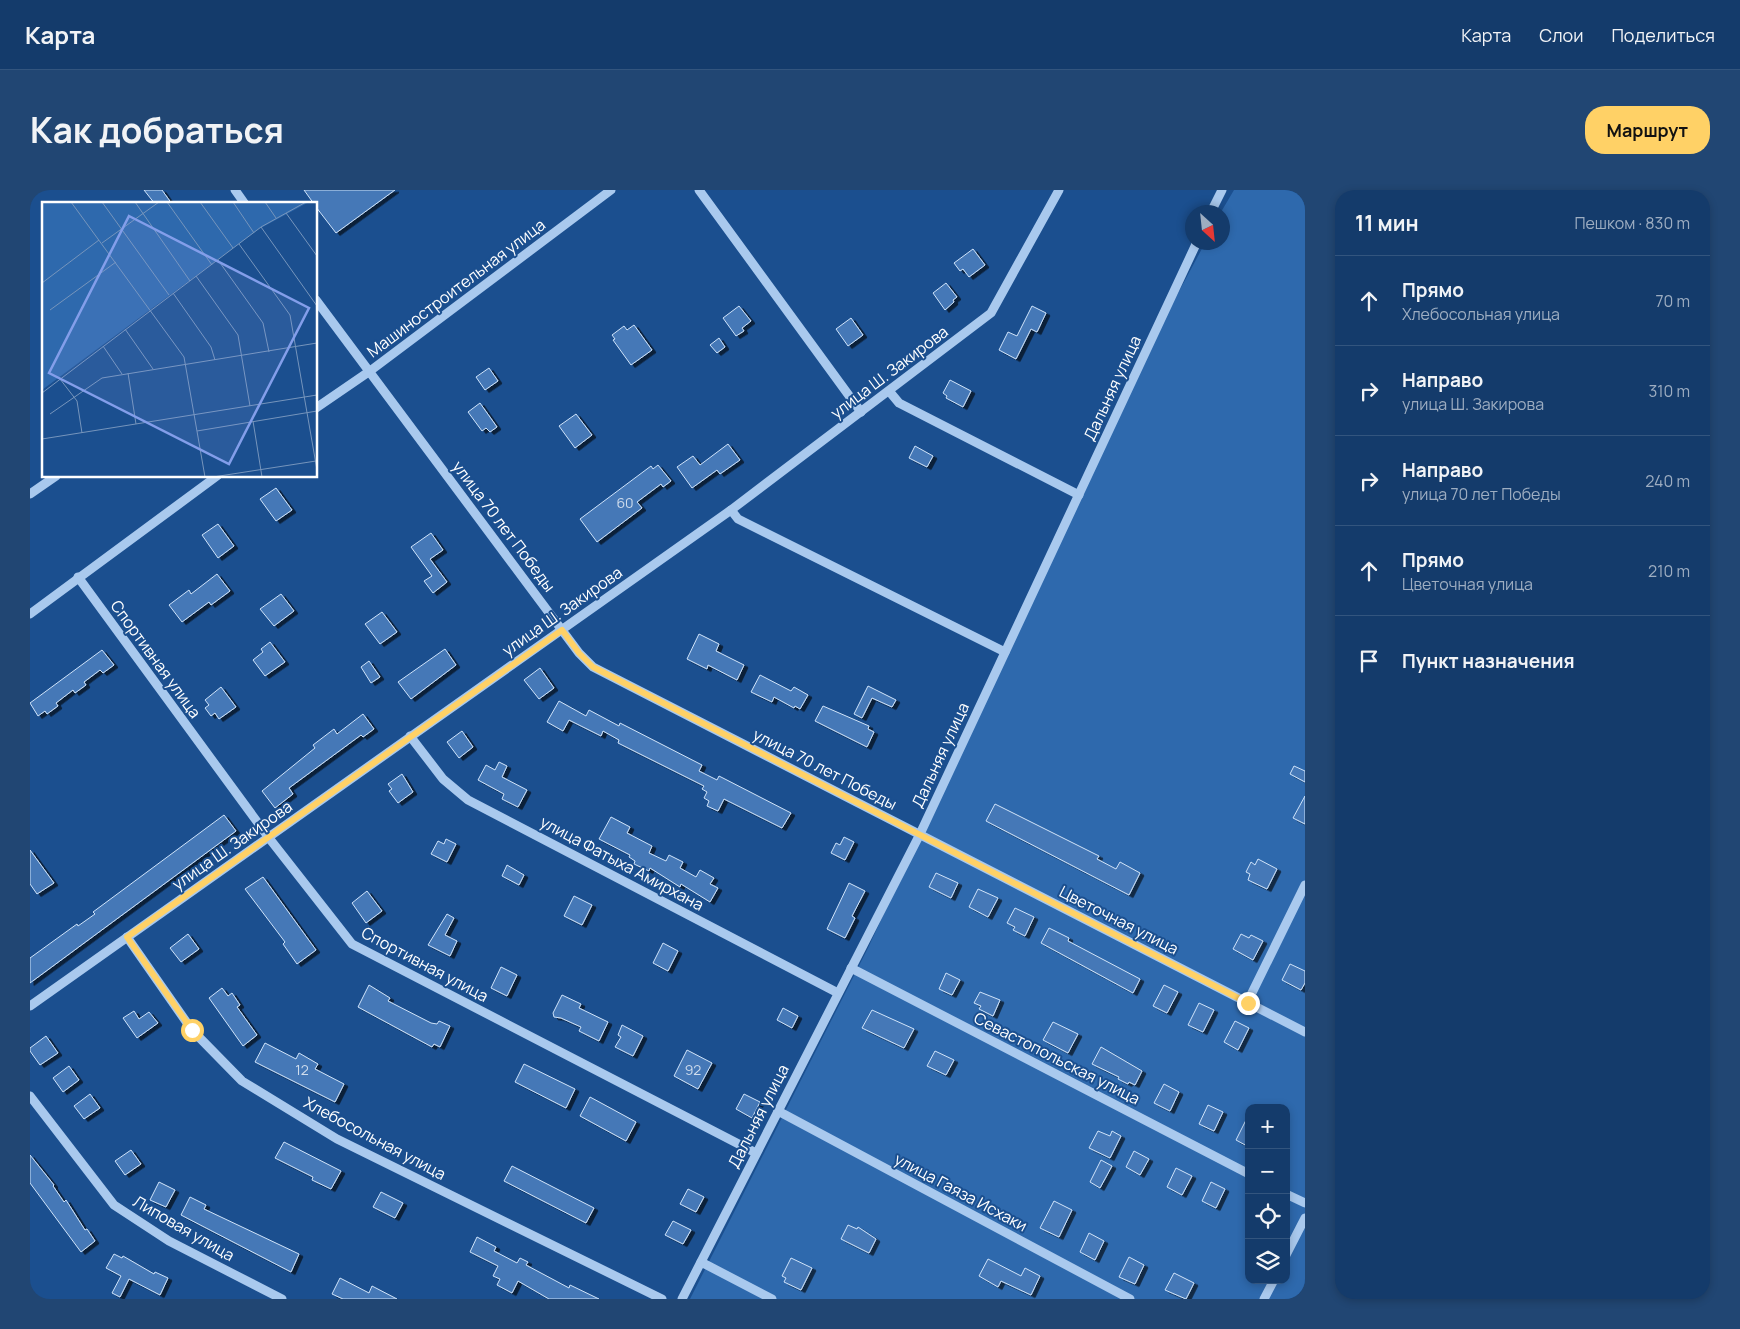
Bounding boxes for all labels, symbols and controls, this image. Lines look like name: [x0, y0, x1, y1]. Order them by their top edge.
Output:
text: Карта: [25, 18, 95, 51]
text: Карта: [1461, 23, 1511, 47]
text: Слои: [1539, 23, 1583, 47]
text: Поделиться: [1611, 23, 1715, 47]
text: Как добраться: [30, 106, 284, 154]
button: Маршрут: [1585, 106, 1710, 154]
inset map: [42, 202, 318, 478]
north arrow: [1185, 205, 1230, 250]
text: 11 мин: [1355, 209, 1419, 237]
text: Пешком · 830 m: [1574, 212, 1690, 234]
street label: Машиностроительная улица: [362, 214, 550, 362]
text: Прямо: [1402, 277, 1464, 303]
icon: ahead: [1355, 287, 1383, 315]
text: 70 m: [1655, 290, 1690, 312]
text: Хлебосольная улица: [1402, 303, 1560, 325]
street label: улица Ш. Закирова: [826, 320, 952, 424]
street label: Дальняя улица: [1078, 332, 1146, 444]
text: Направо: [1402, 367, 1483, 393]
icon: right: [1355, 377, 1383, 405]
text: 310 m: [1648, 380, 1690, 402]
text: улица Ш. Закирова: [1402, 393, 1544, 415]
street label: улица 70 лет Победы: [447, 456, 561, 596]
text: Направо: [1402, 457, 1483, 483]
icon: right: [1355, 467, 1383, 495]
text: 240 m: [1645, 470, 1690, 492]
text: улица 70 лет Победы: [1402, 483, 1561, 505]
house number: 60: [616, 493, 634, 512]
text: Прямо: [1402, 547, 1464, 573]
icon: ahead: [1355, 557, 1383, 585]
text: 210 m: [1648, 560, 1690, 582]
street label: улица Ш. Закирова: [498, 561, 626, 661]
text: Цветочная улица: [1402, 573, 1533, 595]
street label: Спортивная улица: [106, 596, 206, 722]
icon: arrive: [1355, 647, 1383, 675]
text: Пункт назначения: [1402, 648, 1575, 674]
street label: Дальняя улица: [906, 699, 974, 811]
street label: улица 70 лет Победы: [749, 723, 901, 815]
street label: улица Ш. Закирова: [168, 795, 296, 895]
street label: улица Фатыха Амирхана: [536, 810, 708, 916]
street label: Цветочная улица: [1056, 880, 1182, 960]
street label: Спортивная улица: [358, 921, 492, 1007]
route end: [1237, 992, 1260, 1015]
street label: Севастопольская улица: [970, 1007, 1144, 1109]
route start: [181, 1019, 204, 1042]
house number: 12: [295, 1060, 309, 1079]
house number: 92: [685, 1060, 701, 1079]
street label: Дальняя улица: [722, 1060, 794, 1172]
street label: Хлебосольная улица: [300, 1091, 450, 1185]
map controls: [1245, 1104, 1290, 1284]
button: +: [1245, 1104, 1290, 1149]
street label: улица Гаяза Исхаки: [891, 1148, 1031, 1236]
button: −: [1245, 1149, 1290, 1194]
street label: Липовая улица: [129, 1190, 239, 1266]
button: locate: [1245, 1194, 1290, 1239]
button: layers: [1245, 1239, 1290, 1284]

